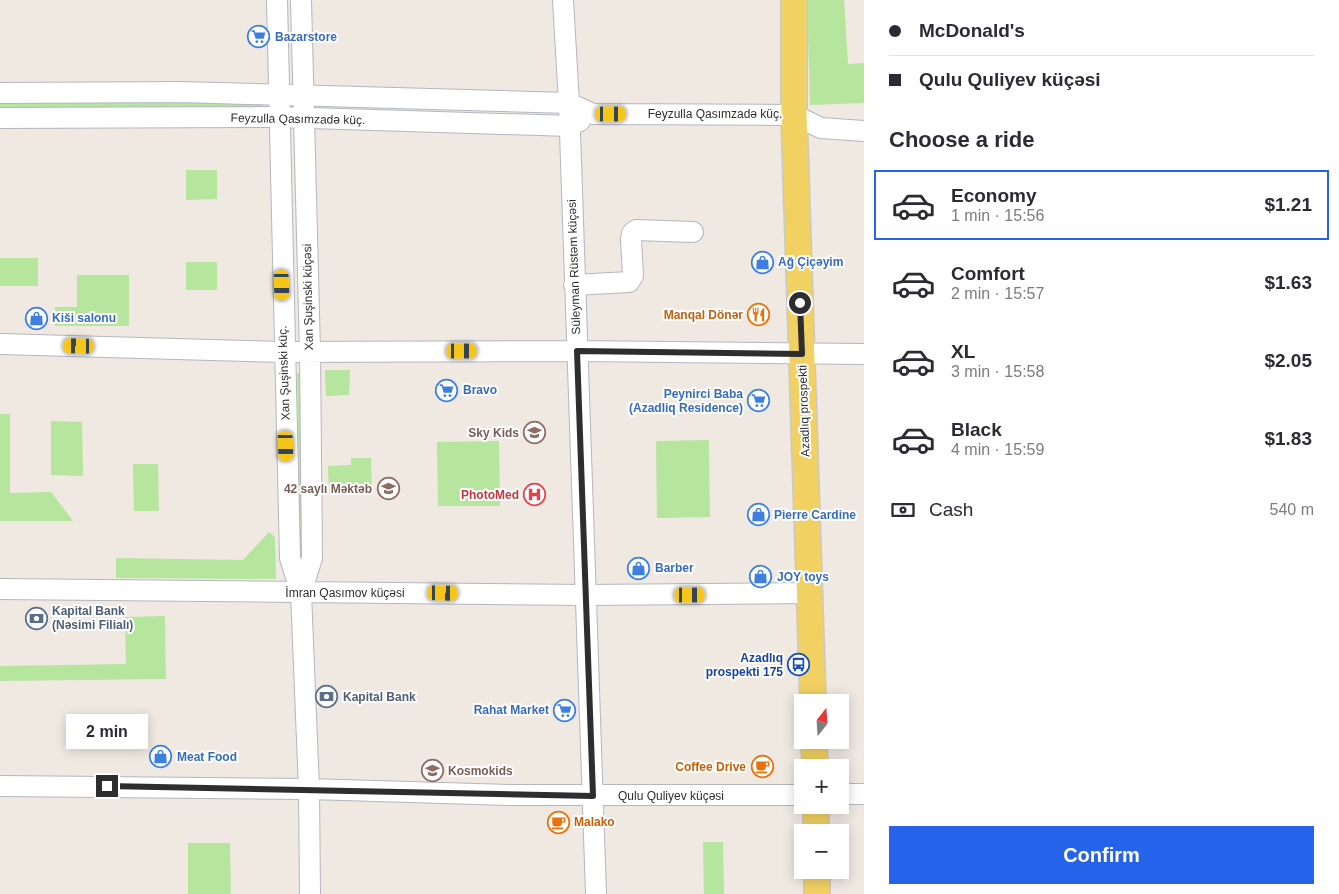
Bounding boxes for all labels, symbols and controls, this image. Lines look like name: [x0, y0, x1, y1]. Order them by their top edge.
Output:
text: McDonald's: [919, 20, 1025, 41]
supermarket icon: Bazarstore: [247, 25, 271, 49]
place label: Bazarstore: [275, 30, 337, 44]
text: Qulu Quliyev küçəsi: [919, 69, 1101, 90]
car: [596, 107, 626, 122]
street label: Feyzulla Qasımzadə küç.: [648, 107, 782, 121]
street label: Feyzulla Qasımzadə küç.: [231, 111, 365, 127]
text: Choose a ride: [889, 127, 1034, 152]
icon: car: [891, 183, 936, 228]
text: Economy: [951, 185, 1037, 206]
text: $1.21: [1264, 194, 1312, 215]
street label: Süleyman Rüstəm küçəsi: [565, 199, 583, 335]
text: 1 min · 15:56: [951, 207, 1044, 224]
street label: Xan Şuşinski küçəsi: [300, 244, 316, 350]
shop icon: Ağ Çiçəyim: [750, 250, 774, 274]
place label: Ağ Çiçəyim: [778, 255, 843, 269]
icon: car: [891, 261, 936, 306]
text: Comfort: [951, 263, 1025, 284]
car: [273, 270, 290, 300]
text: $1.63: [1264, 272, 1312, 293]
text: 2 min · 15:57: [951, 285, 1044, 302]
route start: [789, 292, 811, 314]
restaurant icon: Manqal Dönər: [747, 303, 771, 327]
shop icon: Kiši salonu: [24, 306, 48, 330]
place label: Manqal Dönər: [664, 308, 743, 322]
place label: Kiši salonu: [52, 311, 116, 325]
street label: Xan Şuşinski küç.: [275, 325, 293, 421]
car: [63, 338, 94, 354]
icon: car: [891, 339, 936, 384]
text: XL: [951, 341, 975, 362]
car: [447, 344, 477, 359]
text: $2.05: [1264, 350, 1312, 371]
text: 3 min · 15:58: [951, 363, 1044, 380]
street label: Azadlıq prospekti: [795, 365, 813, 457]
supermarket icon: Bravo: [435, 378, 459, 402]
place label: Bravo: [463, 383, 497, 397]
place label: Peynirci Baba (Azadliq Residence): [629, 387, 743, 415]
supermarket icon: Peynirci Baba (Azadliq Residence): [747, 389, 771, 413]
icon: car: [891, 417, 936, 462]
text: Black: [951, 419, 1002, 440]
school or university icon: Sky Kids: [523, 421, 547, 445]
place label: Sky Kids: [468, 426, 519, 440]
text: $1.83: [1264, 428, 1312, 449]
car: [277, 431, 294, 461]
text: 4 min · 15:59: [951, 441, 1044, 458]
school or university icon: 42 saylı Məktəb: [376, 477, 400, 501]
place label: 42 saylı Məktəb: [284, 482, 372, 496]
hospital icon: PhotoMed: [523, 483, 547, 507]
place label: PhotoMed: [461, 488, 519, 502]
icon: cash: [889, 496, 917, 524]
text: Cash: [929, 499, 973, 520]
text: 540 m: [1270, 501, 1314, 518]
shop icon: Pierre Cardine: [746, 503, 770, 527]
place label: Pierre Cardine: [774, 508, 856, 522]
shop icon: Barber: [627, 556, 651, 580]
place label: Barber: [655, 561, 694, 575]
shop icon: JOY toys: [749, 565, 773, 589]
place label: JOY toys: [777, 570, 829, 584]
car: [427, 585, 458, 601]
street label: İmran Qasımov küçəsi: [285, 586, 405, 600]
car: [675, 588, 705, 603]
place label: Kapital Bank (Nəsimi Filialı): [52, 604, 133, 632]
bank icon: Kapital Bank (Nəsimi Filialı): [24, 606, 48, 630]
place label: Azadlıq prospekti 175: [706, 651, 783, 679]
bus stop icon: Azadlıq prospekti 175: [787, 653, 811, 677]
bank icon: Kapital Bank: [315, 685, 339, 709]
place label: Kapital Bank: [343, 690, 416, 704]
north arrow: [794, 694, 849, 749]
map controls: [794, 694, 849, 879]
supermarket icon: Rahat Market: [553, 698, 577, 722]
place label: Rahat Market: [474, 703, 549, 717]
callout: 2 min: [66, 714, 148, 748]
text: 2 min: [86, 723, 128, 740]
shop icon: Meat Food: [149, 745, 173, 769]
place label: Meat Food: [177, 750, 237, 764]
cafe icon: Coffee Drive: [750, 755, 774, 779]
school or university icon: Kosmokids: [420, 759, 444, 783]
button: +: [794, 759, 849, 814]
place label: Coffee Drive: [675, 760, 746, 774]
place label: Kosmokids: [448, 764, 513, 778]
route end: [96, 775, 118, 797]
street label: Qulu Quliyev küçəsi: [618, 789, 724, 803]
cafe icon: Malako: [546, 810, 570, 834]
place label: Malako: [574, 815, 615, 829]
button: −: [794, 824, 849, 879]
button: Confirm: [889, 826, 1314, 884]

